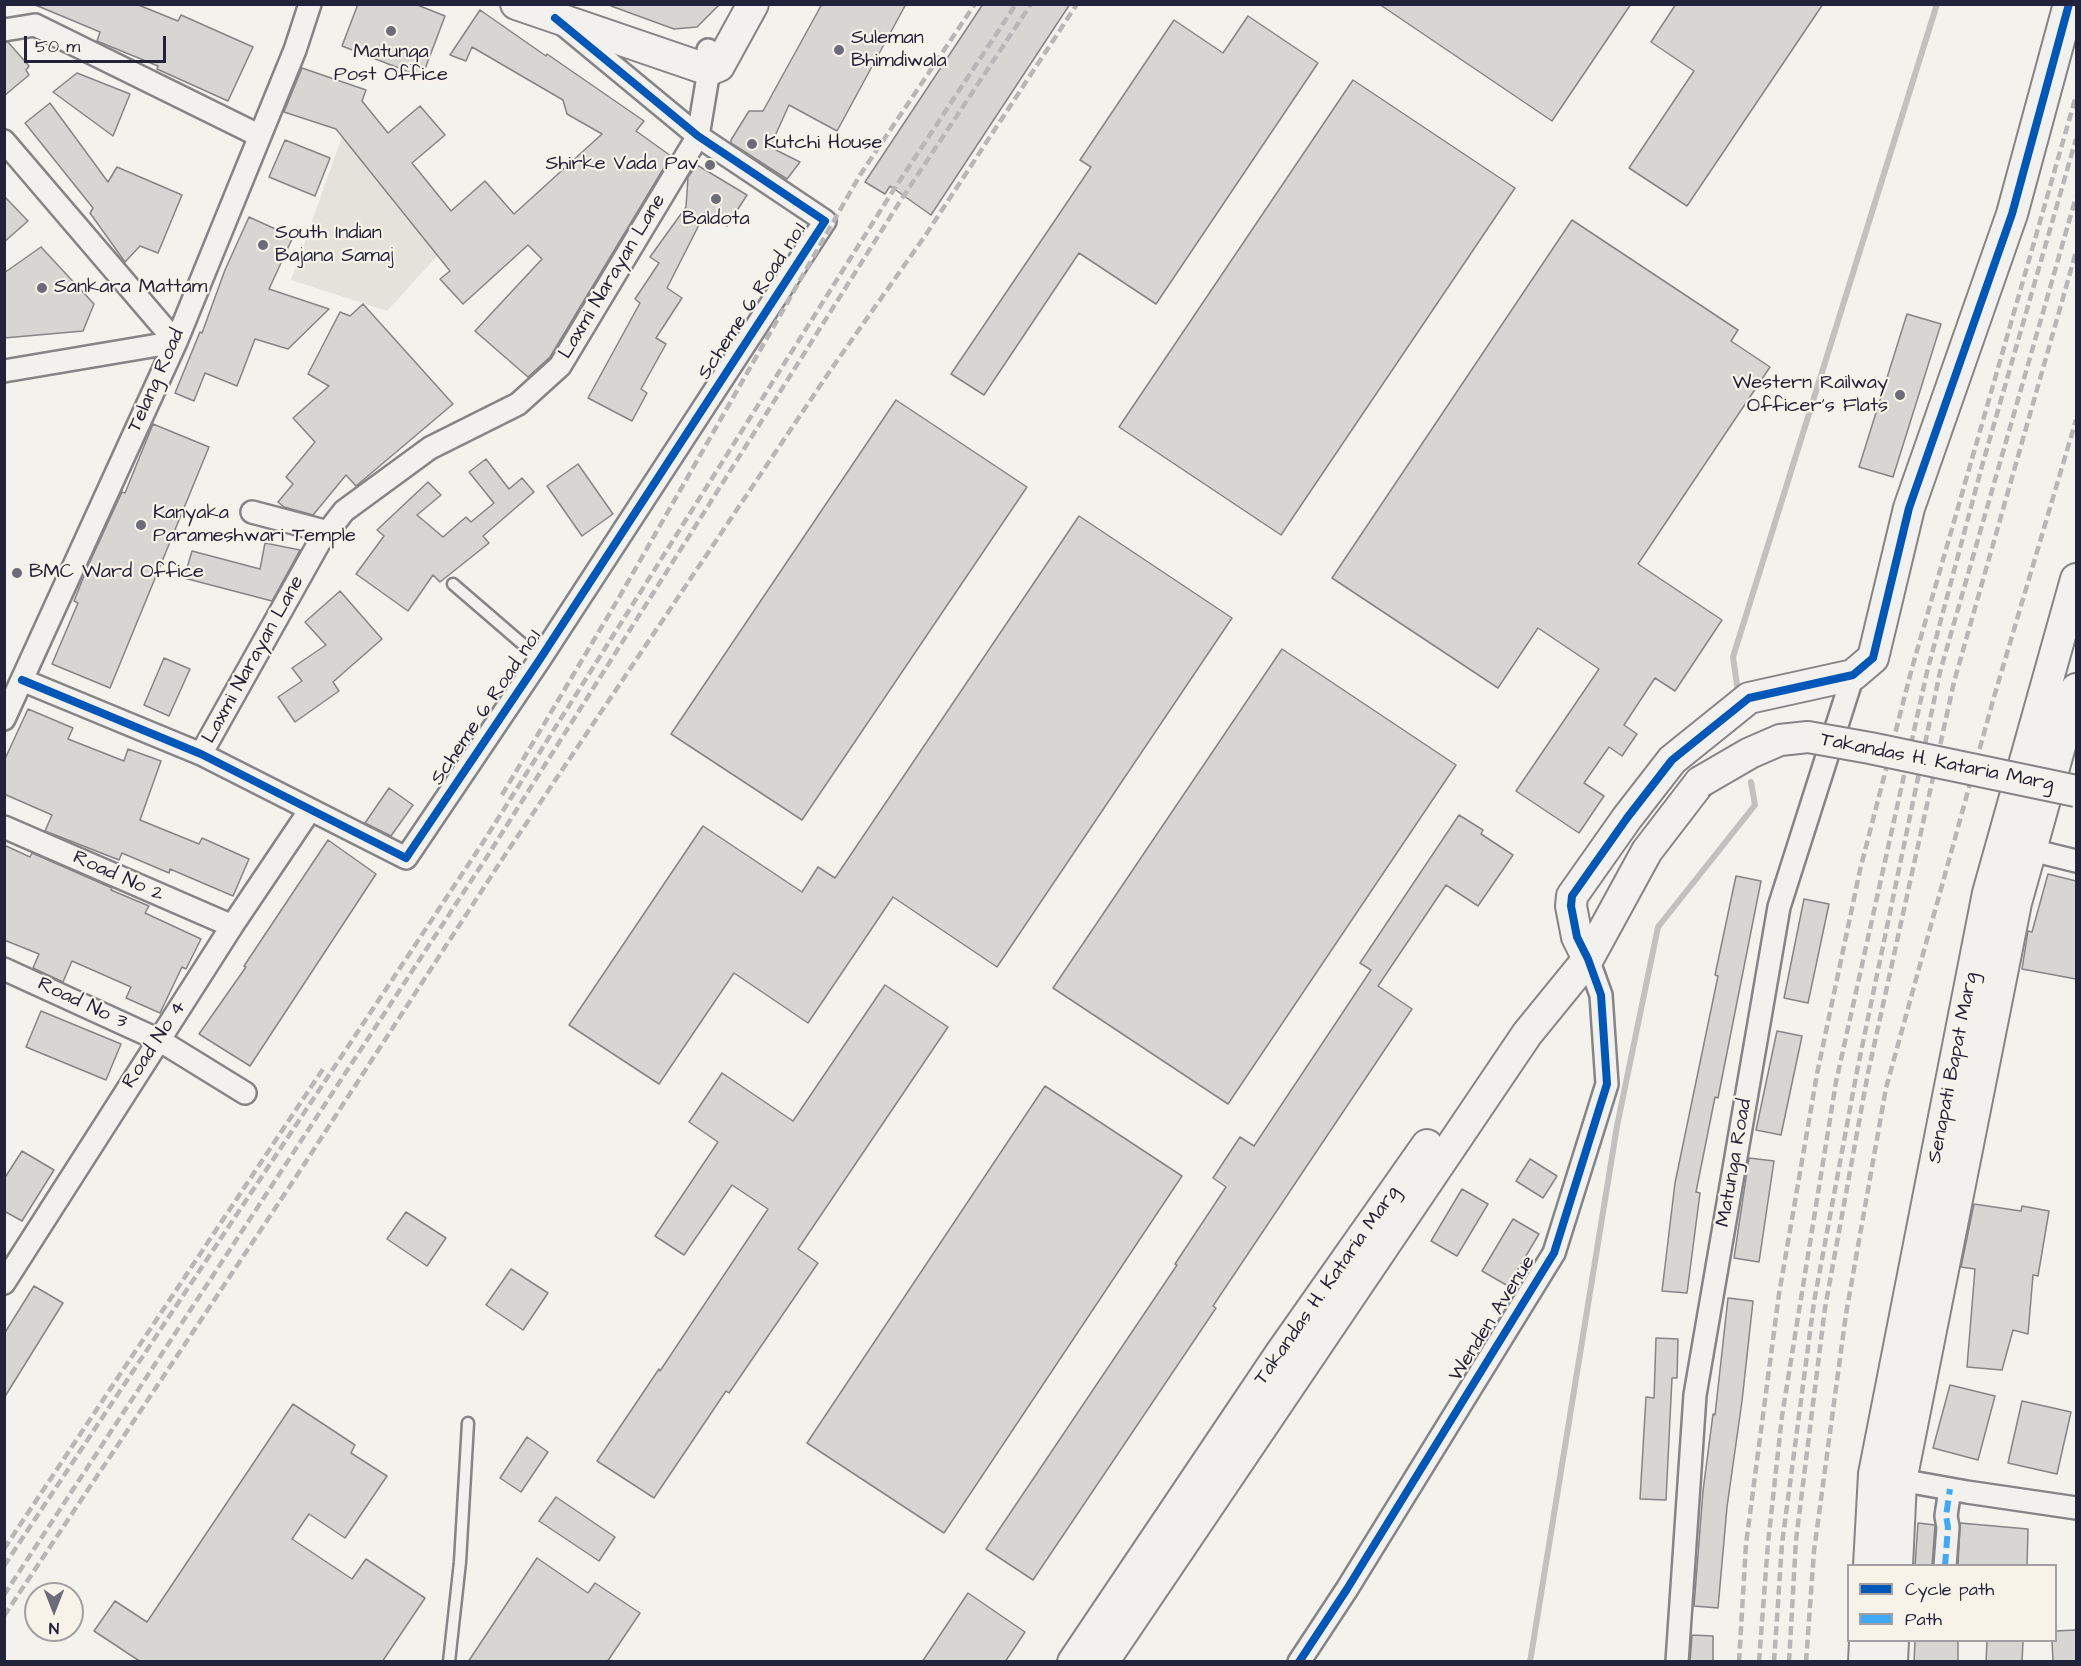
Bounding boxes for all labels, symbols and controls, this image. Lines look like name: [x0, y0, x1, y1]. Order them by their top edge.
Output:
scale bar: [27, 24, 170, 62]
marker: Matunga Post Office: [384, 24, 398, 38]
place label: Suleman Bhimdiwala: [851, 27, 947, 74]
text: 50 m: [35, 34, 80, 59]
place label: Matunga Post Office: [334, 41, 448, 88]
marker: Suleman Bhimdiwala: [832, 43, 846, 57]
place label: Kutchi House: [764, 132, 882, 156]
marker: Kutchi House: [745, 137, 759, 151]
place label: Shirke Vada Pav: [546, 153, 698, 177]
marker: Shirke Vada Pav: [703, 158, 717, 172]
street label: Laxmi Narayan Lane: [554, 190, 672, 364]
marker: Baldota: [709, 192, 723, 206]
place label: Baldota: [682, 208, 750, 232]
street label: Scheme 6 Road no.1: [693, 219, 813, 385]
place label: South Indian Bajana Samaj: [275, 222, 394, 269]
marker: South Indian Bajana Samaj: [256, 238, 270, 252]
place label: Sankara Mattam: [54, 276, 207, 300]
marker: Sankara Mattam: [35, 281, 49, 295]
street label: Telang Road: [123, 325, 191, 437]
place label: Western Railway Officer's Flats: [1732, 372, 1888, 419]
marker: Western Railway Officer's Flats: [1893, 388, 1907, 402]
place label: Kanyaka Parameshwari Temple: [153, 502, 356, 549]
marker: Kanyaka Parameshwari Temple: [134, 518, 148, 532]
place label: BMC Ward Office: [29, 561, 204, 585]
marker: BMC Ward Office: [10, 566, 24, 580]
street label: Laxmi Narayan Lane: [198, 572, 310, 748]
street label: Scheme 6 Road no.1: [426, 626, 548, 790]
street label: Takandas H. Kataria Marg: [1818, 729, 2056, 797]
street label: Road No 2: [69, 846, 167, 908]
street label: Senapati Bapat Marg: [1924, 970, 1984, 1166]
street label: Road No 3: [33, 973, 131, 1035]
street label: Road No 4: [118, 997, 192, 1093]
street label: Matunga Road: [1712, 1097, 1758, 1229]
street label: Takandas H. Kataria Marg: [1250, 1182, 1406, 1390]
street label: Wenden Avenue: [1445, 1252, 1541, 1386]
legend: [1847, 1564, 2057, 1642]
text: Cycle path: [1905, 1577, 1994, 1602]
north arrow: [24, 1582, 84, 1642]
text: Path: [1905, 1607, 1942, 1632]
text: N: [49, 1617, 59, 1639]

